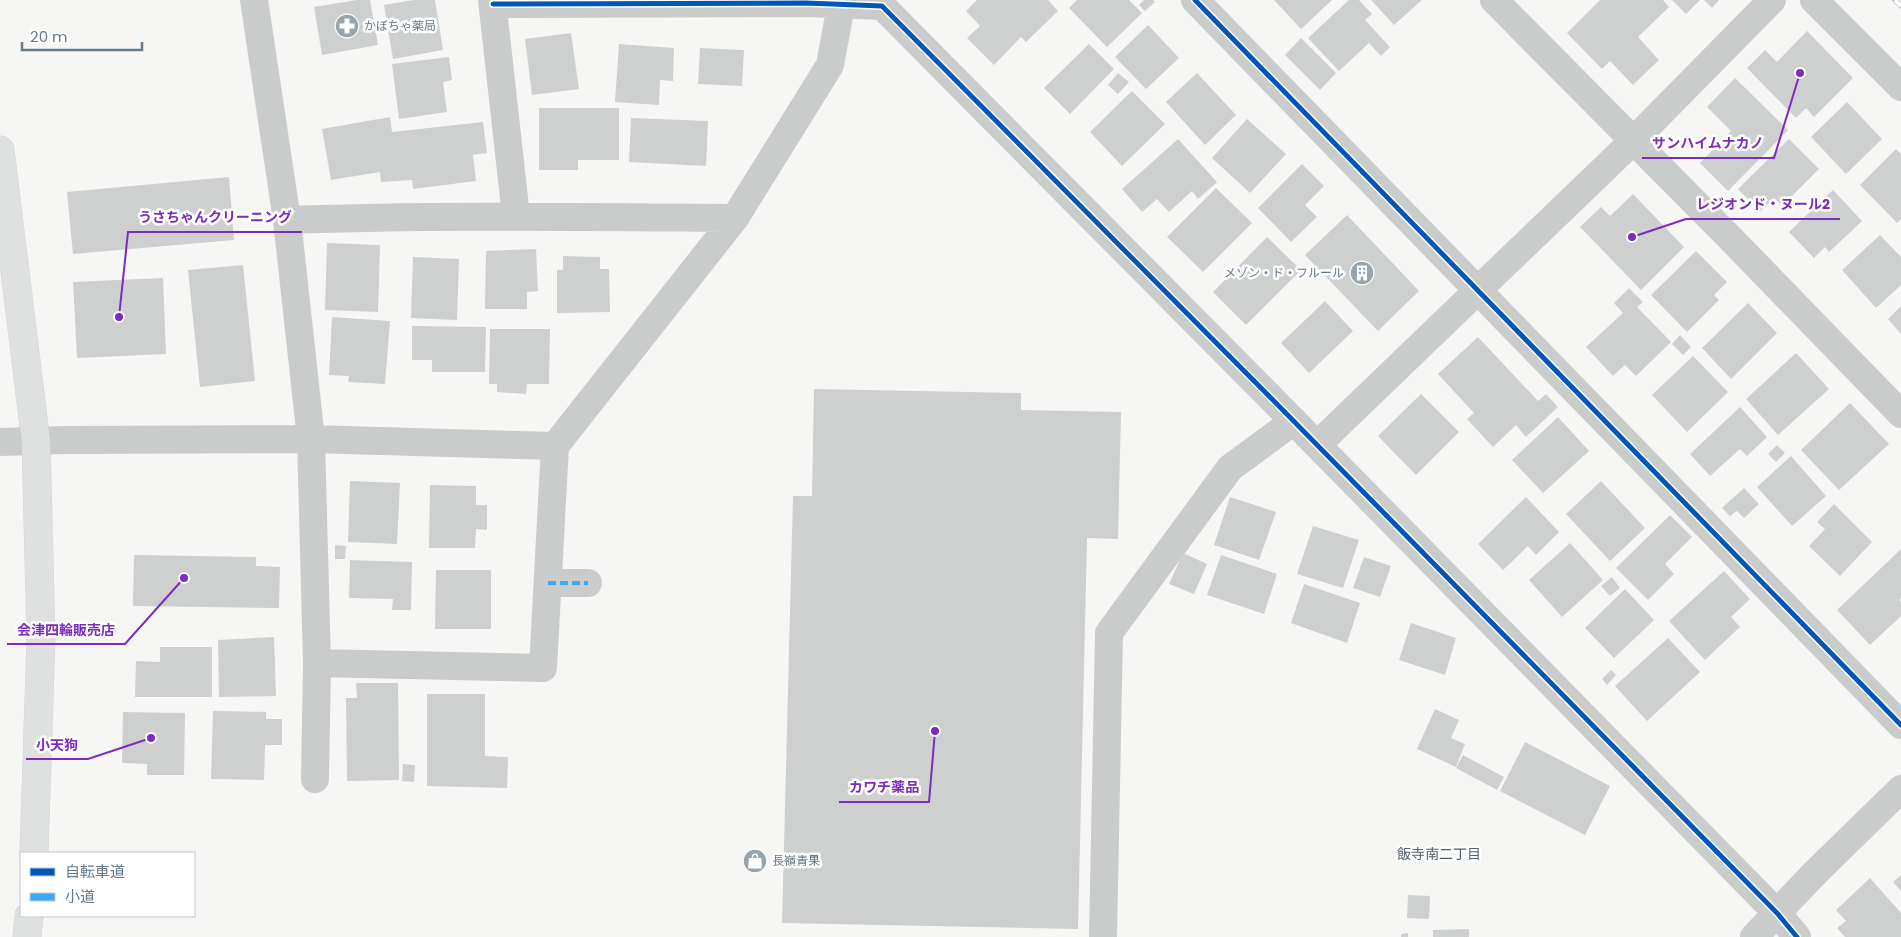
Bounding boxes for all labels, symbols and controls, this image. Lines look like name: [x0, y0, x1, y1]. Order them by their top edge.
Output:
pharmacy icon: かぼちゃ薬局: [334, 13, 360, 39]
place label: かぼちゃ薬局: [364, 17, 436, 34]
scale bar: [22, 20, 142, 52]
text: 20 m: [30, 26, 68, 47]
callout: サンハイムナカノ: [1642, 129, 1774, 158]
text: サンハイムナカノ: [1652, 133, 1764, 153]
callout: レジオンド・ヌール2: [1686, 190, 1840, 219]
text: レジオンド・ヌール2: [1696, 194, 1830, 214]
callout: うさちゃんクリーニング: [128, 203, 302, 232]
text: うさちゃんクリーニング: [138, 207, 292, 227]
building icon: メゾン・ド・フルール: [1349, 260, 1375, 286]
place label: メゾン・ド・フルール: [1224, 264, 1344, 281]
callout: 会津四輪販売店: [7, 615, 125, 644]
text: 会津四輪販売店: [17, 620, 115, 640]
callout: 小天狗: [26, 730, 88, 759]
text: 小天狗: [36, 735, 78, 755]
callout: カワチ薬品: [839, 773, 929, 802]
text: カワチ薬品: [849, 777, 919, 797]
district label: 飯寺南二丁目: [1397, 844, 1481, 864]
shop icon: 長嶺青果: [742, 848, 768, 874]
legend: [20, 852, 195, 917]
place label: 長嶺青果: [772, 852, 820, 869]
text: 自転車道: [65, 861, 125, 882]
text: 小道: [65, 886, 95, 907]

